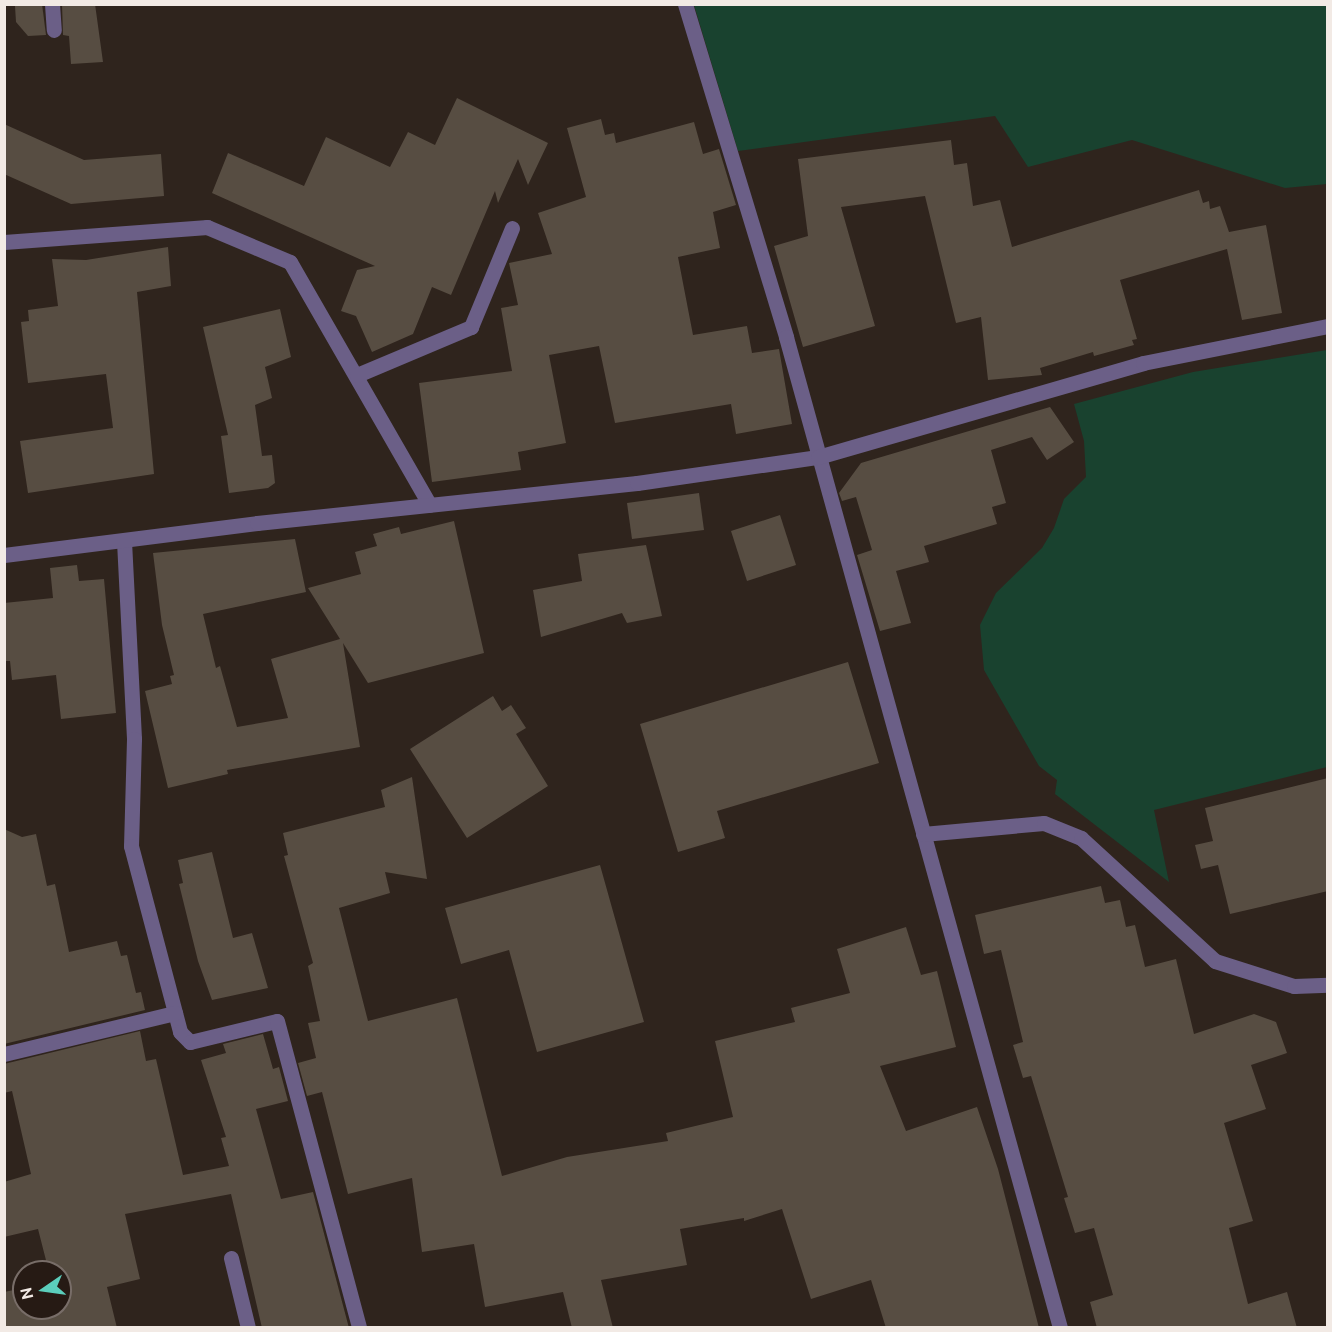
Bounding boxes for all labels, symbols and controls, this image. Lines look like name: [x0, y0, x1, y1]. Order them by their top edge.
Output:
north arrow: [12, 1260, 72, 1320]
text: N: [16, 1286, 37, 1301]

